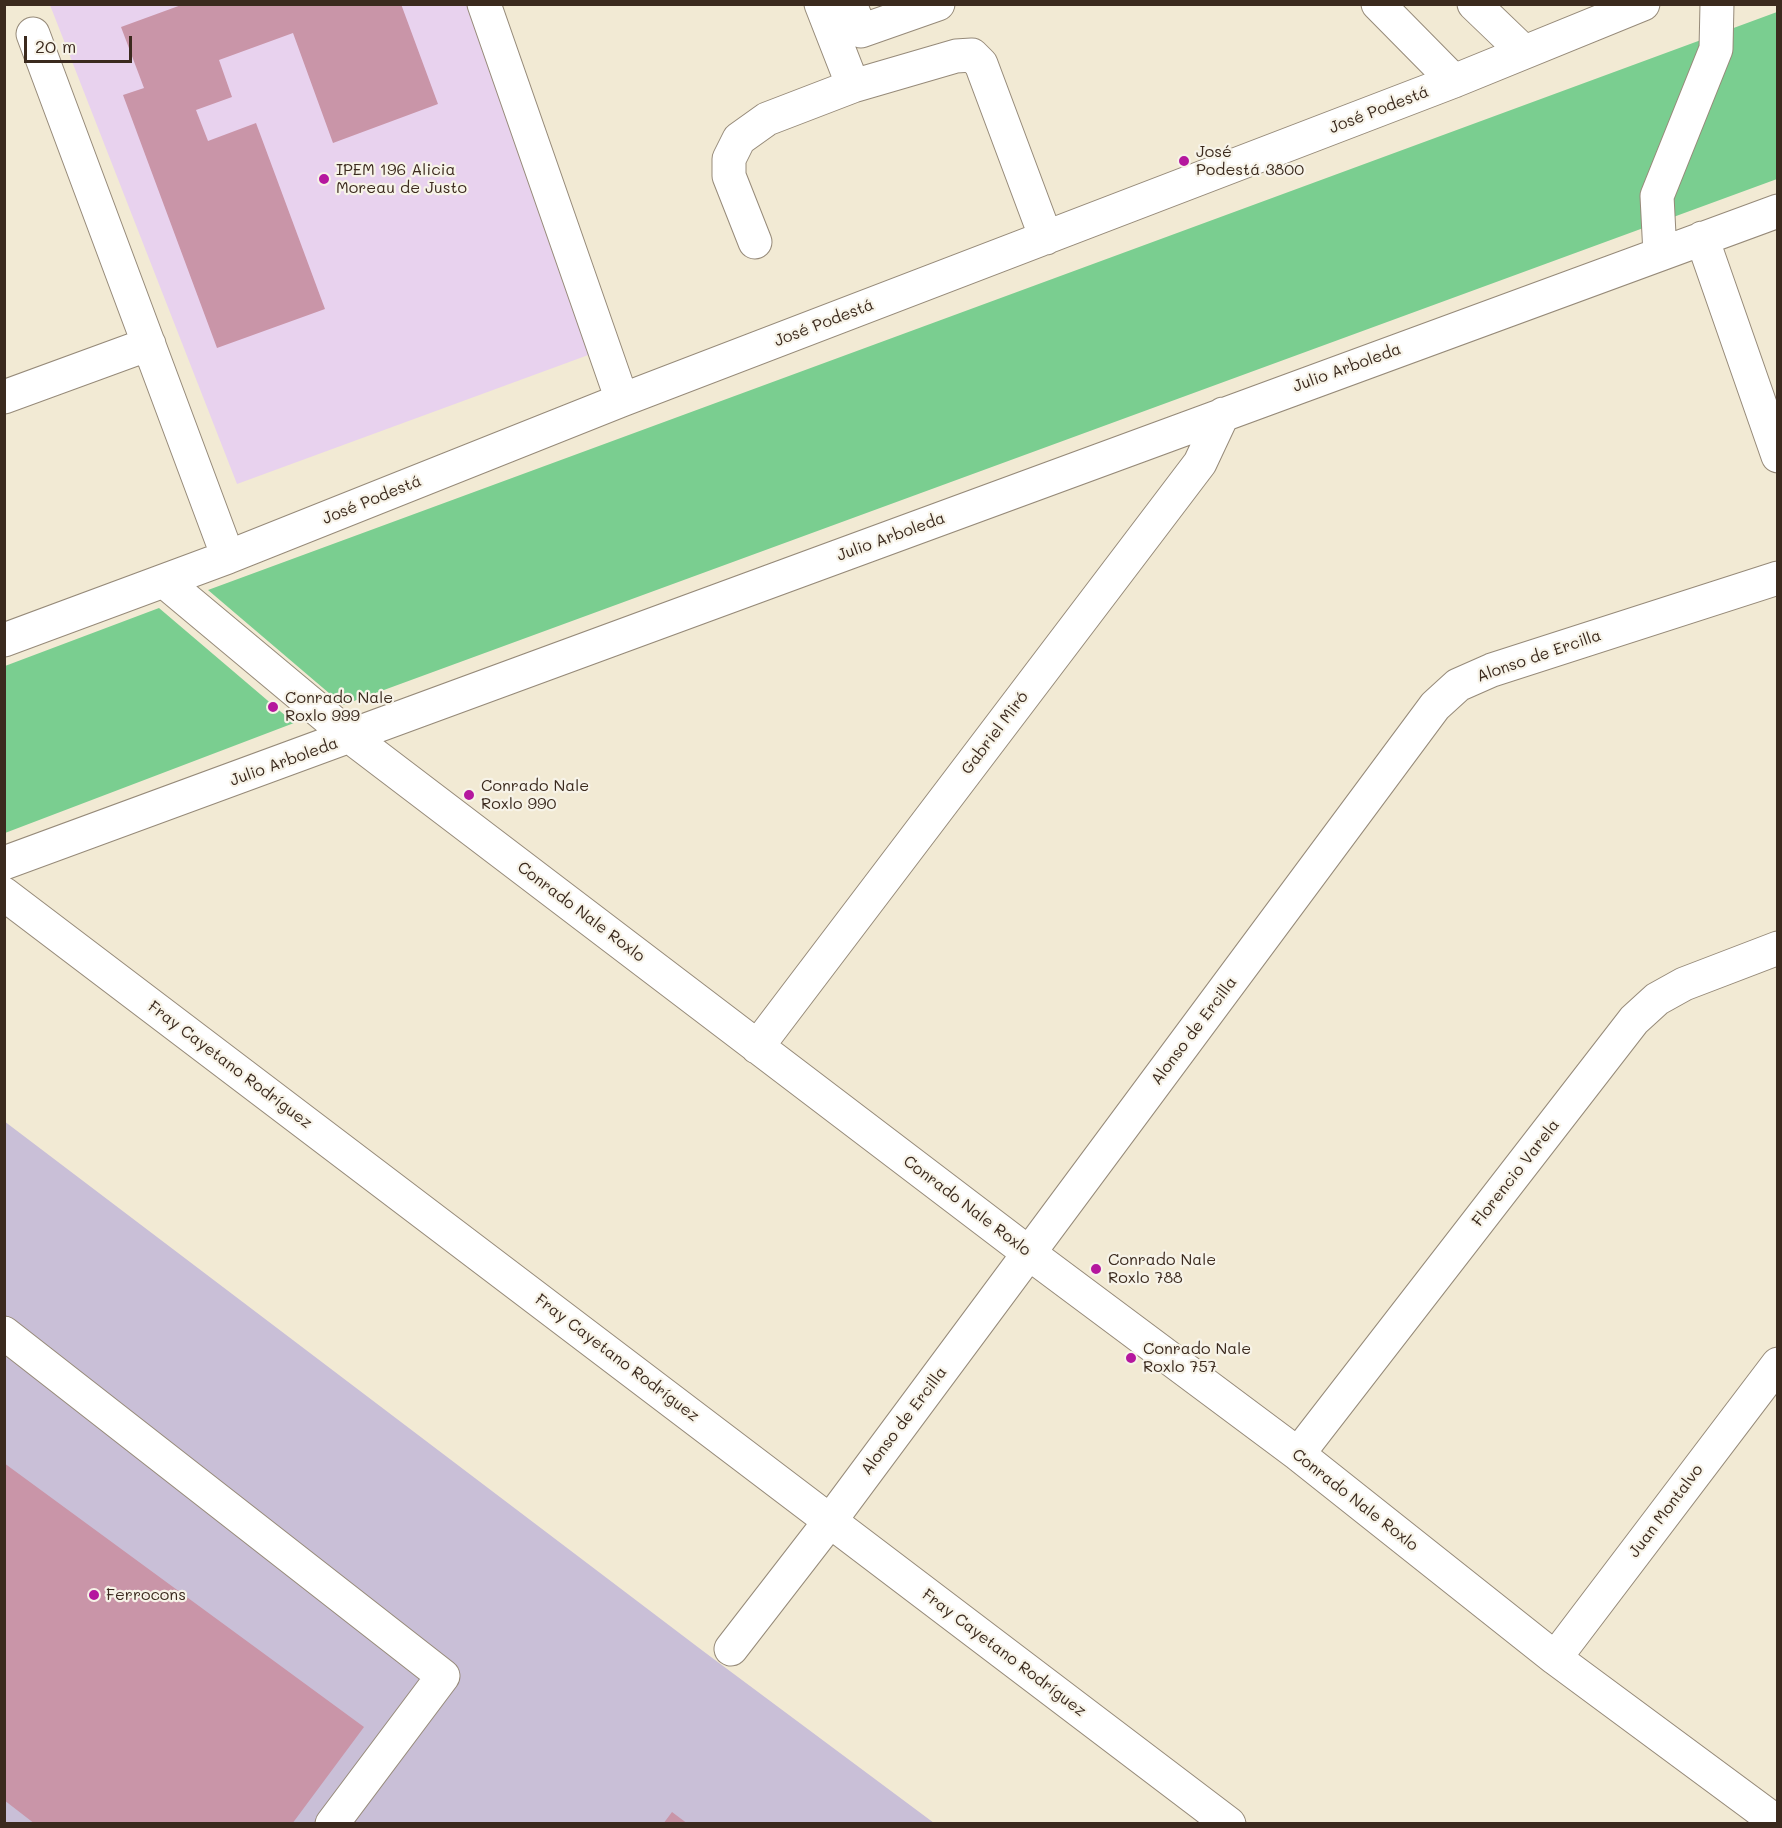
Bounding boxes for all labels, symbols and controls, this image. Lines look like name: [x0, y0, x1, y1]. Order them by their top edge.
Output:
scale bar: [27, 24, 135, 62]
text: 20 m: [35, 34, 76, 58]
street label: José Podestá: [1326, 82, 1432, 138]
place label: José Podestá 3800: [1196, 142, 1304, 180]
marker: José Podestá 3800: [1177, 154, 1191, 168]
place label: IPEM 196 Alicia Moreau de Justo: [336, 160, 467, 198]
marker: IPEM 196 Alicia Moreau de Justo: [317, 172, 331, 186]
street label: José Podestá: [771, 295, 877, 351]
street label: Julio Arboleda: [1290, 340, 1404, 396]
street label: José Podestá: [320, 471, 424, 529]
street label: Julio Arboleda: [834, 509, 948, 565]
street label: Alonso de Ercilla: [1474, 626, 1604, 686]
place label: Conrado Nale Roxlo 999: [285, 688, 393, 726]
street label: Gabriel Miró: [957, 688, 1033, 778]
marker: Conrado Nale Roxlo 999: [266, 700, 280, 714]
street label: Julio Arboleda: [227, 734, 341, 790]
place label: Conrado Nale Roxlo 990: [481, 776, 589, 814]
marker: Conrado Nale Roxlo 990: [462, 788, 476, 802]
street label: Conrado Nale Roxlo: [513, 858, 649, 966]
street label: Alonso de Ercilla: [1147, 973, 1241, 1089]
street label: Fray Cayetano Rodríguez: [144, 997, 316, 1133]
street label: Florencio Varela: [1468, 1116, 1564, 1230]
street label: Conrado Nale Roxlo: [899, 1152, 1035, 1260]
place label: Conrado Nale Roxlo 788: [1108, 1250, 1216, 1288]
marker: Conrado Nale Roxlo 788: [1089, 1262, 1103, 1276]
street label: Fray Cayetano Rodríguez: [531, 1290, 703, 1426]
place label: Conrado Nale Roxlo 757: [1143, 1339, 1251, 1377]
marker: Conrado Nale Roxlo 757: [1124, 1351, 1138, 1365]
street label: Alonso de Ercilla: [857, 1363, 951, 1479]
street label: Conrado Nale Roxlo: [1288, 1445, 1422, 1555]
street label: Juan Montalvo: [1625, 1461, 1707, 1561]
place label: Ferrocons: [106, 1585, 186, 1605]
street label: Fray Cayetano Rodríguez: [918, 1585, 1090, 1721]
marker: Ferrocons: [87, 1588, 101, 1602]

